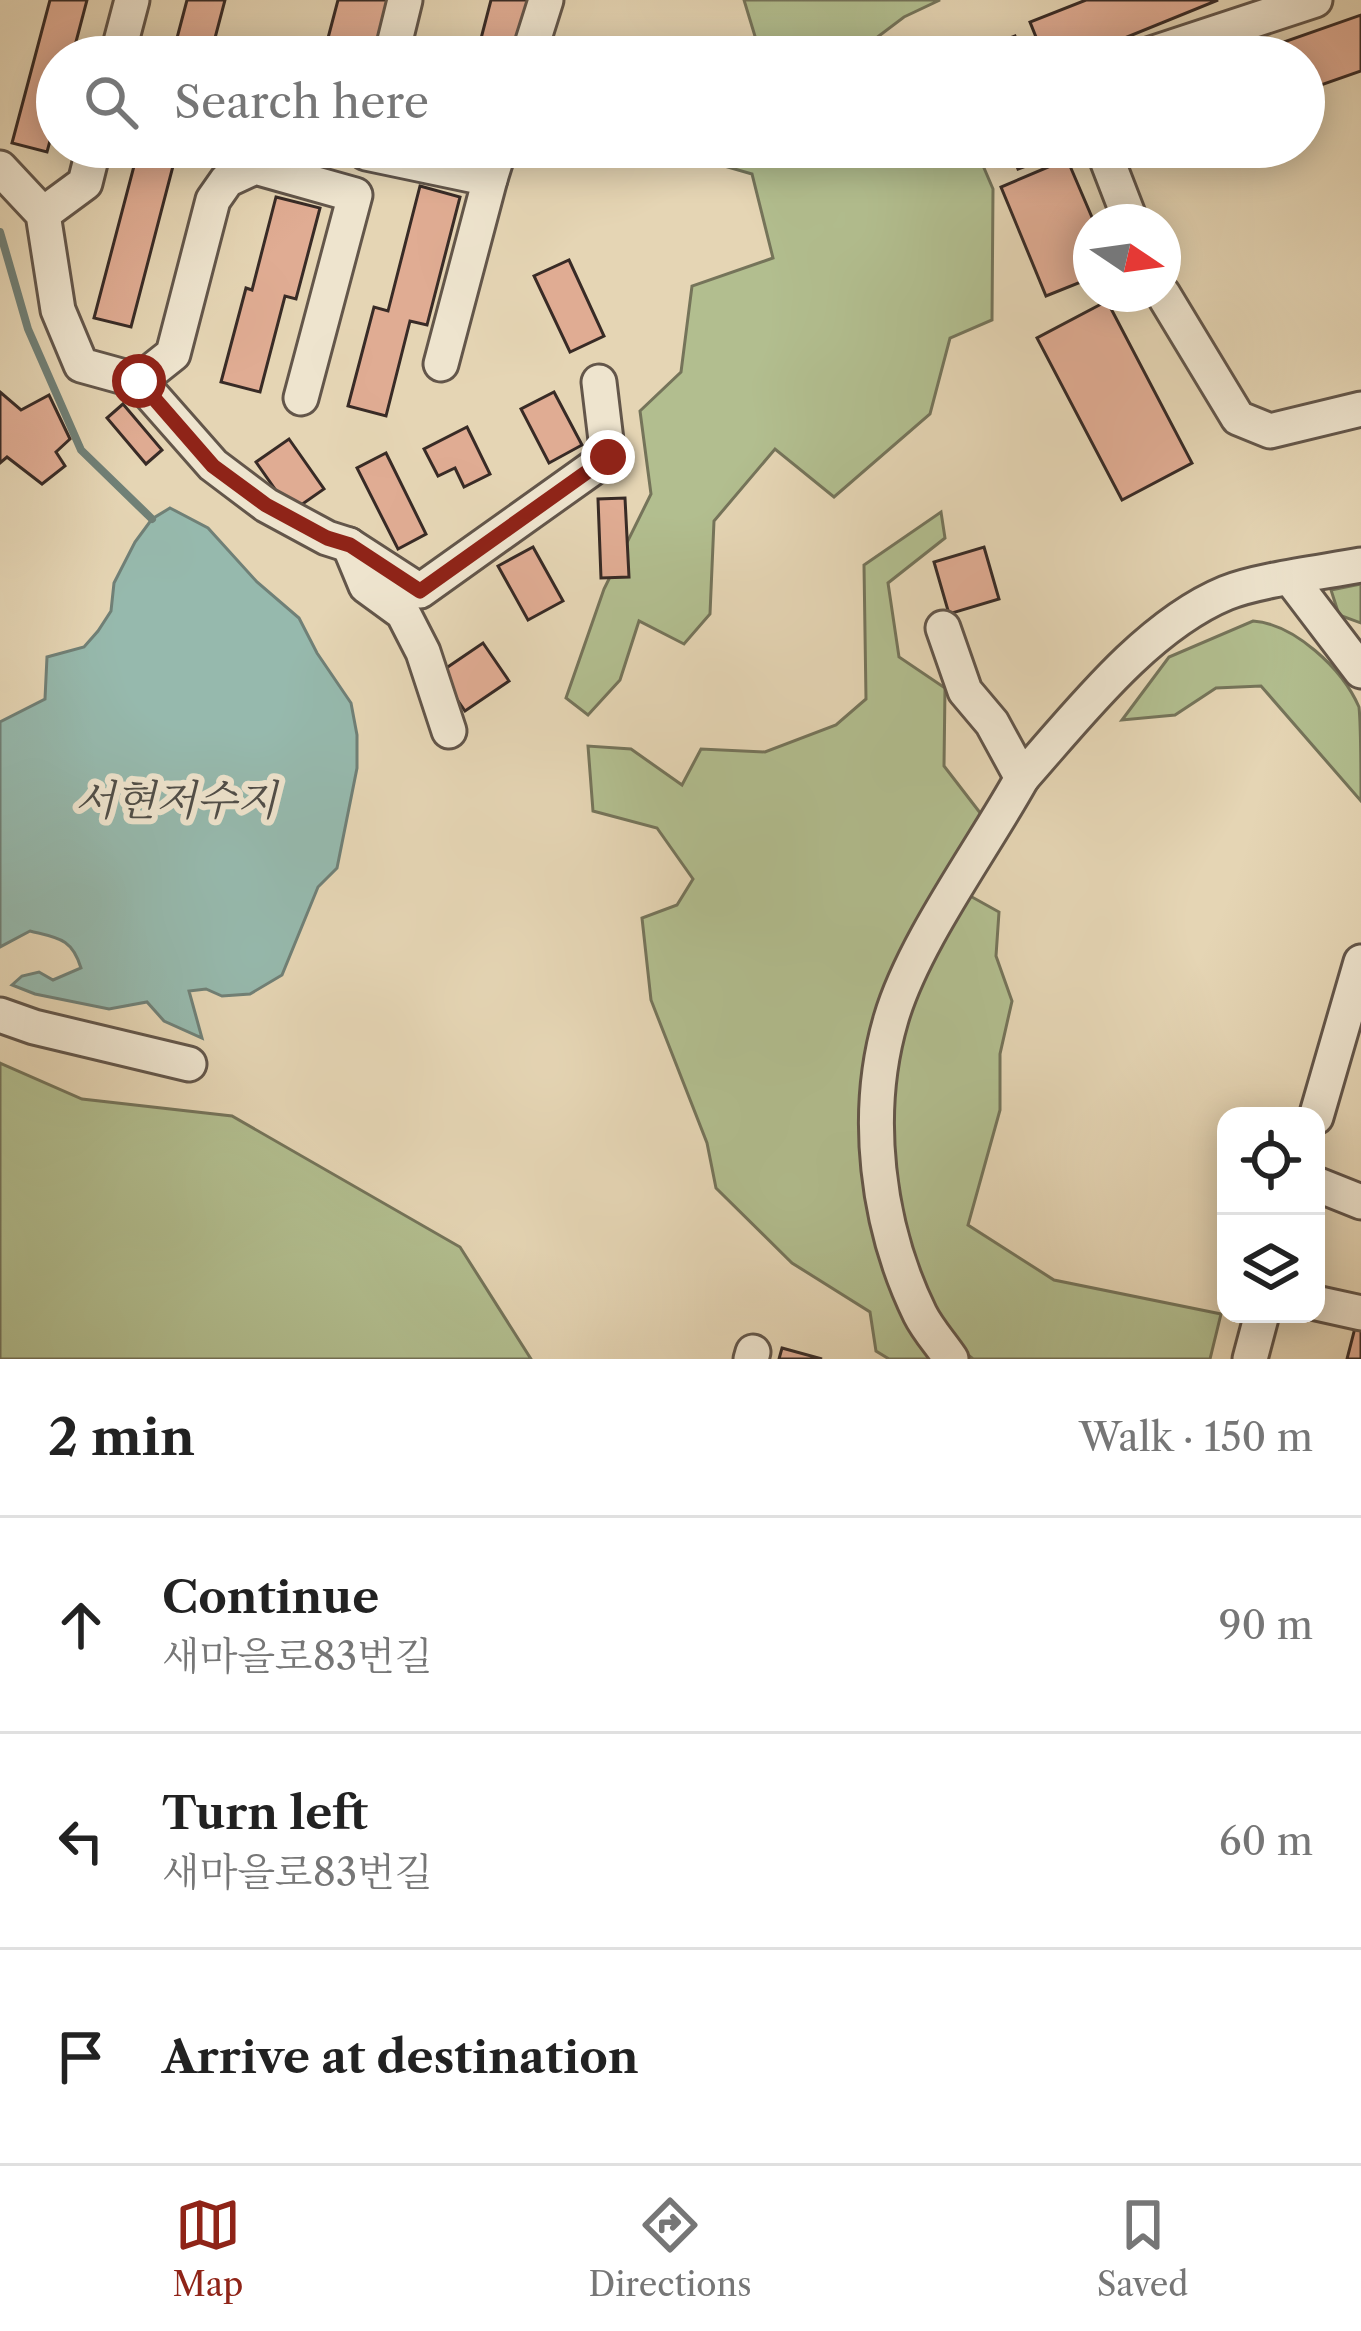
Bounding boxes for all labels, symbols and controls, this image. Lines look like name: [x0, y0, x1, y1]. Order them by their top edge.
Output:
search box: [36, 36, 1325, 168]
icon: search: [78, 69, 144, 135]
text: Search here: [174, 74, 429, 130]
north arrow: [1073, 204, 1181, 312]
route start: [112, 354, 166, 408]
route end: [581, 430, 635, 484]
water label: 서현저수지: [75, 774, 280, 826]
map controls: [1217, 1107, 1325, 1323]
button: locate: [1217, 1107, 1325, 1215]
button: layers: [1217, 1215, 1325, 1323]
text: 2 min: [48, 1406, 195, 1468]
text: Walk · 150 m: [1079, 1413, 1313, 1461]
text: Continue: [162, 1569, 379, 1625]
icon: ahead: [48, 1592, 114, 1658]
text: 90 m: [1219, 1601, 1313, 1649]
text: 새마을로83번길: [162, 1632, 433, 1680]
text: Turn left: [162, 1785, 368, 1841]
icon: left: [48, 1808, 114, 1874]
text: 60 m: [1219, 1817, 1313, 1865]
text: 새마을로83번길: [162, 1848, 433, 1896]
icon: arrive: [48, 2024, 114, 2090]
text: Arrive at destination: [162, 2029, 639, 2085]
tab: Map: [173, 2192, 243, 2305]
tab: Directions: [589, 2192, 752, 2305]
tab: Saved: [1097, 2192, 1188, 2305]

